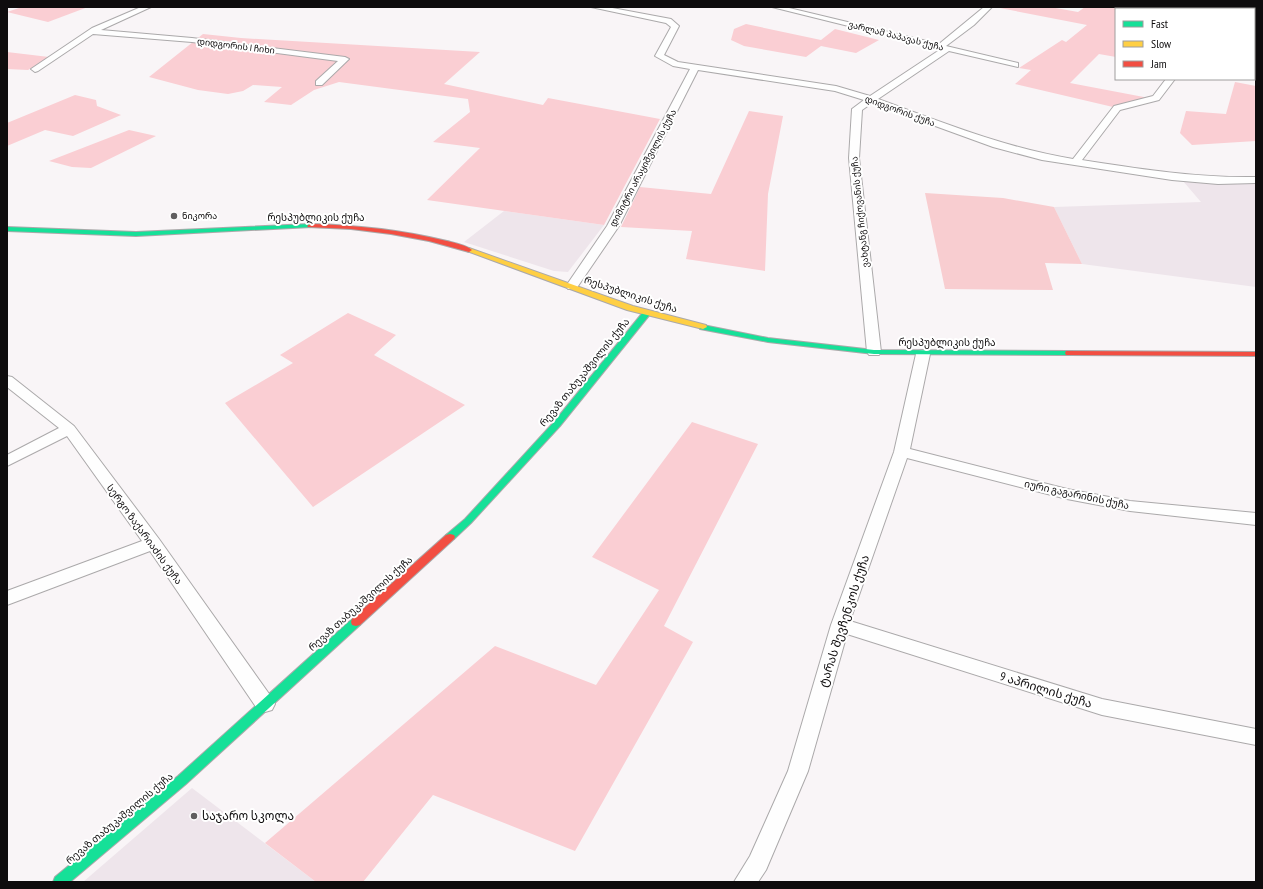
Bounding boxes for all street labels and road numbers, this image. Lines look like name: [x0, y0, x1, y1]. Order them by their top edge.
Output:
street label: ვარლამ პაპავას ქუჩა: [847, 18, 945, 54]
street label: დიდგორის I ჩიხი: [196, 35, 276, 57]
street label: დიდგორის ქუჩა: [863, 93, 937, 129]
street label: დიმიტრი არაყიშვილის ქუჩა: [607, 107, 679, 229]
street label: ვახტანგ ჩიქოვანის ქუჩა: [848, 156, 871, 268]
street label: რესპუბლიკის ქუჩა: [267, 211, 365, 224]
street label: რესპუბლიკის ქუჩა: [583, 273, 679, 316]
street label: რევაზ თაბუკაშვილის ქუჩა: [537, 315, 632, 429]
street label: რესპუბლიკის ქუჩა: [898, 336, 996, 349]
street label: იური გაგარინის ქუჩა: [1023, 477, 1131, 512]
street label: სერგო ზაქარიაძის ქუჩა: [104, 482, 185, 587]
street label: რევაზ თაბუკაშვილის ქუჩა: [305, 553, 415, 654]
street label: ტარას შევჩენკოს ქუჩა: [815, 553, 872, 689]
street label: 9 აპრილის ქუჩა: [998, 668, 1094, 712]
street label: რევაზ თაბუკაშვილის ქუჩა: [63, 770, 176, 867]

